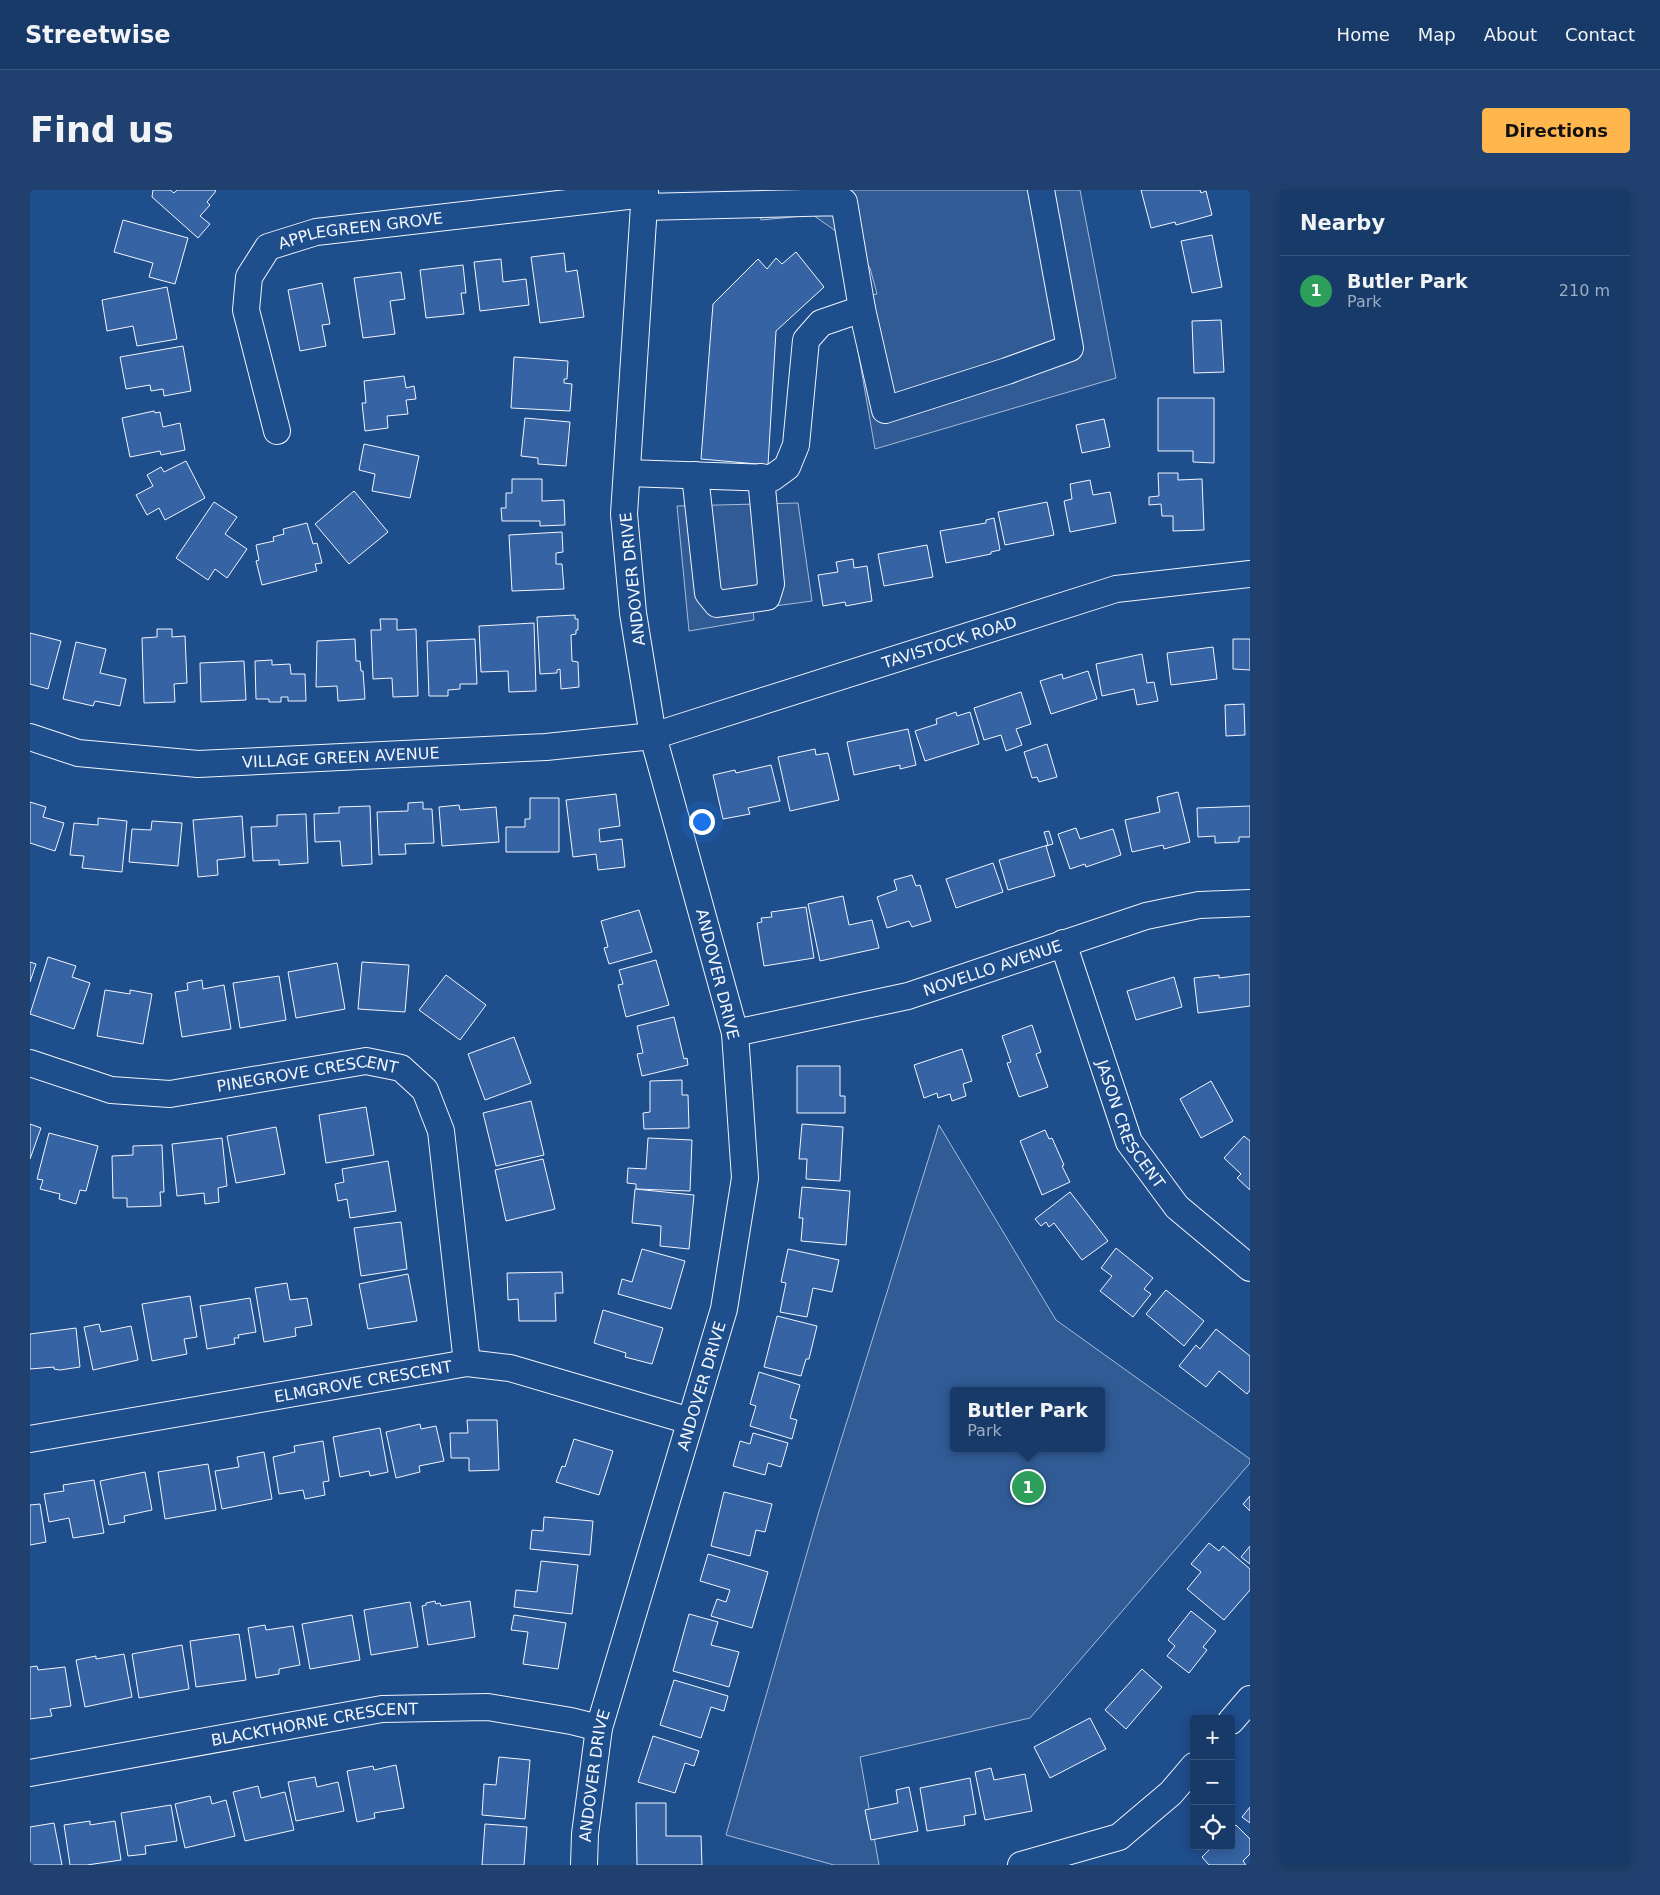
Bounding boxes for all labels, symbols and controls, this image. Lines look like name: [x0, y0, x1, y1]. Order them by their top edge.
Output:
text: Streetwise: [25, 21, 171, 49]
text: Home: [1337, 24, 1390, 45]
text: Map: [1418, 24, 1456, 45]
text: About: [1484, 24, 1537, 45]
text: Contact: [1565, 24, 1635, 45]
button: Directions: [1482, 108, 1630, 153]
text: Find us: [30, 110, 174, 150]
street label: APPLEGREEN GROVE: [276, 208, 444, 253]
text: Nearby: [1300, 211, 1385, 235]
text: Butler Park: [1347, 270, 1468, 292]
text: 1: [1310, 281, 1322, 300]
text: 210 m: [1559, 281, 1610, 300]
text: Park: [1347, 292, 1382, 311]
street label: ANDOVER DRIVE: [616, 511, 649, 647]
street label: TAVISTOCK ROAD: [879, 612, 1019, 673]
street label: VILLAGE GREEN AVENUE: [242, 743, 440, 772]
your location: [689, 809, 715, 835]
street label: ANDOVER DRIVE: [692, 907, 743, 1041]
street label: NOVELLO AVENUE: [921, 936, 1064, 1000]
street label: PINEGROVE CRESCENT: [215, 1052, 400, 1096]
street label: JASON CRESCENT: [1092, 1057, 1169, 1192]
street label: ANDOVER DRIVE: [673, 1319, 730, 1453]
street label: ELMGROVE CRESCENT: [273, 1357, 454, 1406]
popup: [950, 1387, 1105, 1452]
text: Butler Park: [967, 1399, 1088, 1421]
text: Park: [967, 1421, 1002, 1440]
pin: 1: [1012, 1468, 1044, 1506]
street label: BLACKTHORNE CRESCENT: [210, 1699, 418, 1750]
street label: ANDOVER DRIVE: [576, 1707, 614, 1842]
map controls: [1190, 1715, 1235, 1850]
button: +: [1190, 1715, 1235, 1760]
button: −: [1190, 1760, 1235, 1805]
button: locate: [1190, 1805, 1235, 1850]

